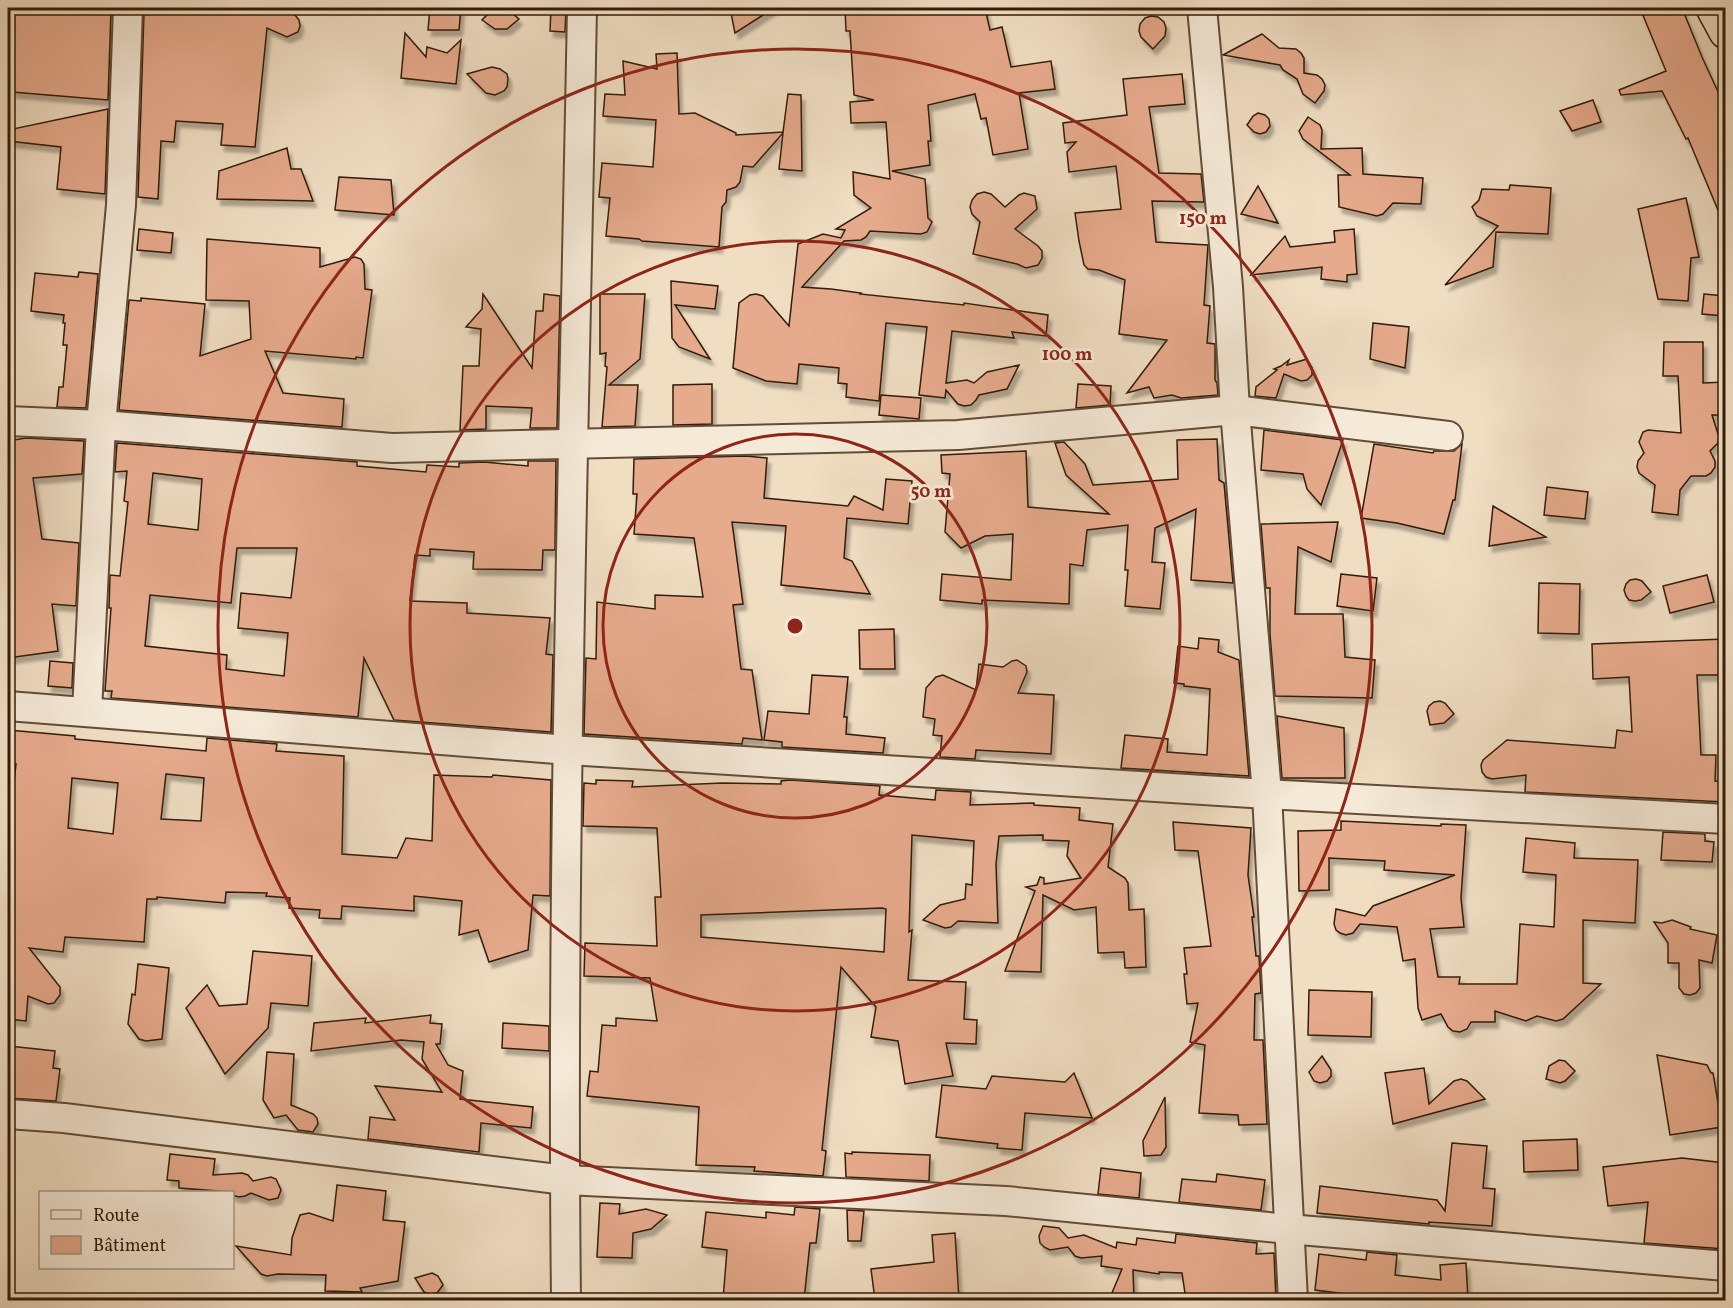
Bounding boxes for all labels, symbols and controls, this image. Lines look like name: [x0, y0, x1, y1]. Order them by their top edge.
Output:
text: 150 m: [1179, 207, 1227, 232]
text: 100 m: [1042, 343, 1092, 368]
text: 50 m: [911, 480, 951, 505]
centre of rings: [785, 616, 805, 636]
legend: [39, 1191, 234, 1269]
text: Route: [93, 1204, 139, 1229]
text: Bâtiment: [93, 1234, 166, 1259]

